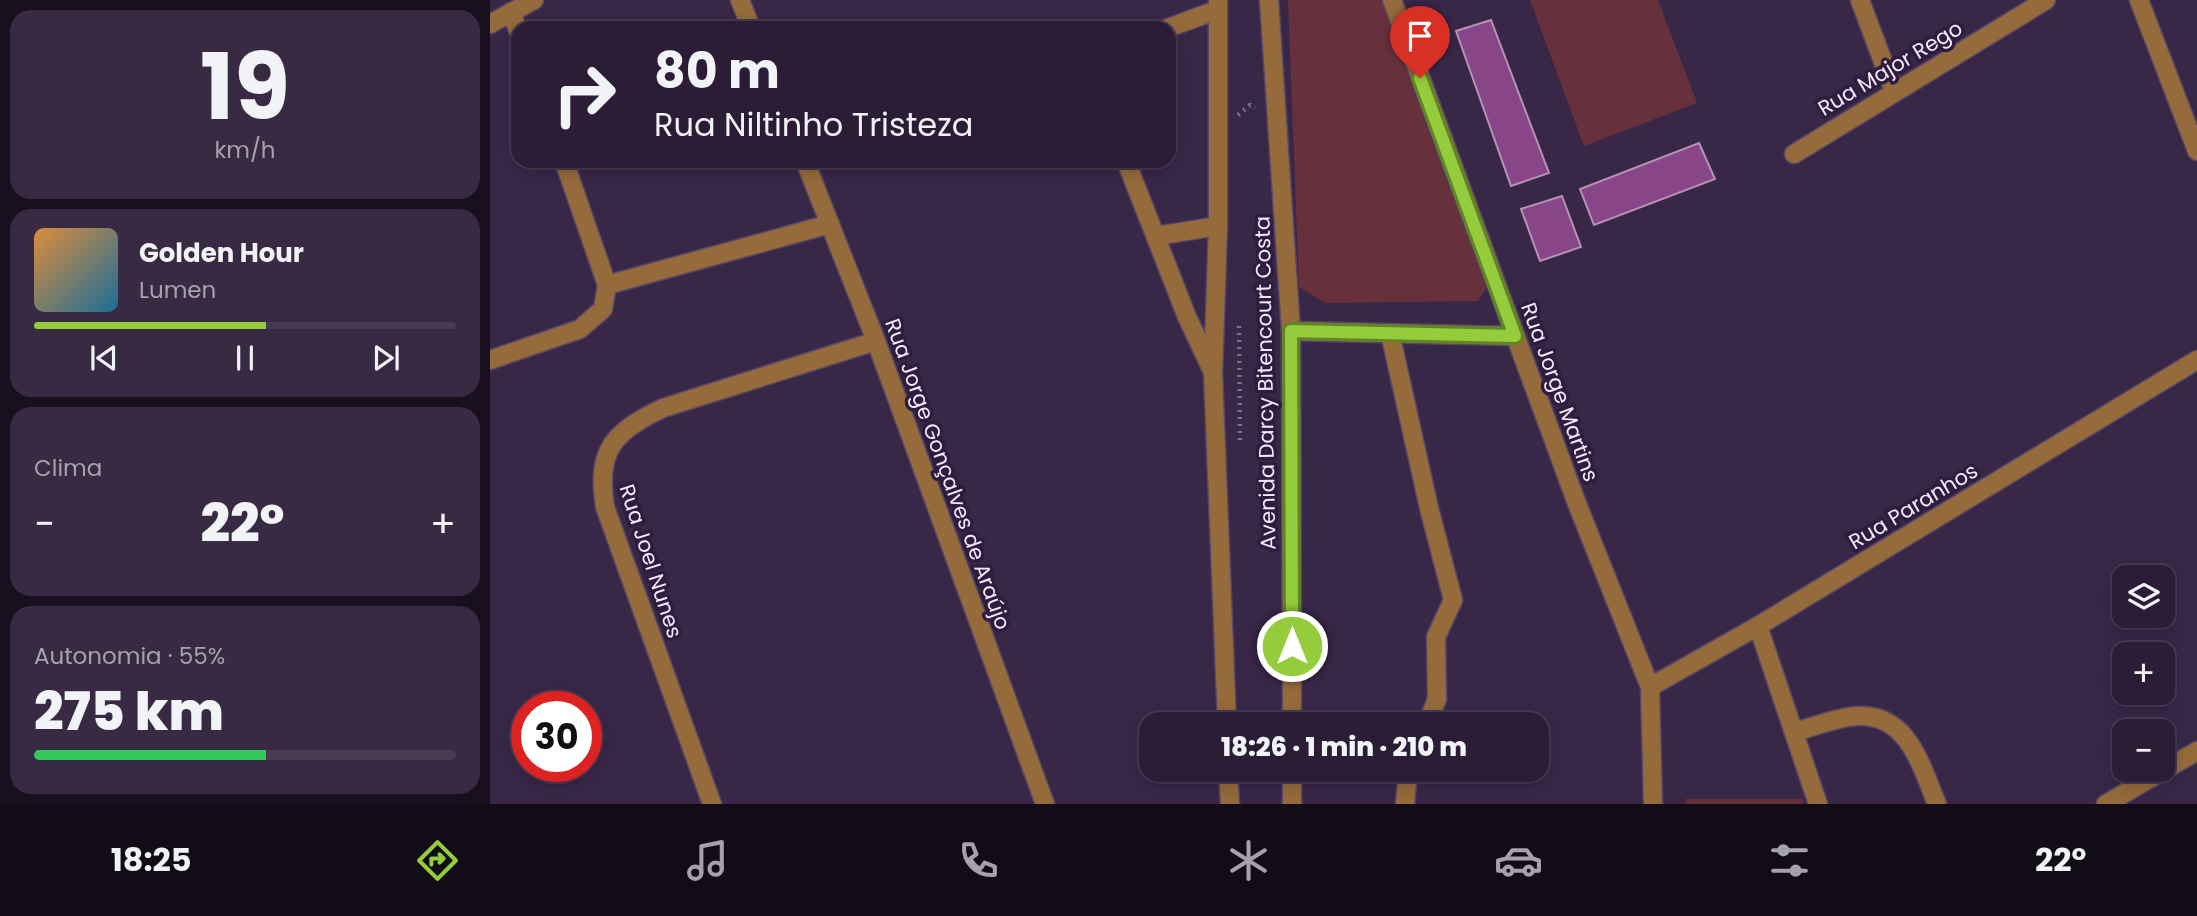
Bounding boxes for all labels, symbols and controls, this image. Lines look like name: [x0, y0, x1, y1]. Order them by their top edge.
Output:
pin: [1390, 6, 1450, 78]
street label: Rua Major Rego: [1812, 13, 1968, 123]
icon: arrive: [1401, 17, 1439, 55]
text: 19: [200, 23, 290, 151]
text: 80 m: [654, 37, 780, 105]
icon: right: [539, 49, 630, 140]
text: Rua Niltinho Tristeza: [654, 102, 973, 147]
text: km/h: [214, 134, 276, 166]
street label: Avenida Darcy Bitencourt Costa: [1248, 216, 1282, 550]
text: Golden Hour: [139, 235, 304, 271]
text: Lumen: [139, 274, 216, 306]
street label: Rua Jorge Martins: [1514, 298, 1606, 486]
street label: Rua Jorge Gonçalves de Araújo: [878, 314, 1018, 634]
icon: previous: [85, 339, 123, 377]
icon: pause: [226, 339, 264, 377]
icon: next: [367, 339, 405, 377]
text: Clima: [34, 452, 102, 484]
street label: Rua Paranhos: [1843, 456, 1983, 556]
street label: Rua Joel Nunes: [612, 480, 690, 642]
text: 22°: [200, 487, 285, 560]
text: −: [34, 497, 55, 550]
text: +: [430, 497, 456, 550]
map controls: [2112, 565, 2175, 782]
button: layers: [2112, 565, 2175, 628]
position arrow: [1255, 609, 1329, 683]
text: Autonomia · 55%: [34, 640, 225, 672]
button: +: [2112, 642, 2175, 705]
text: 275 km: [34, 675, 224, 748]
speed limit sign: 30: [511, 691, 602, 782]
button: −: [2112, 719, 2175, 782]
text: 18:26 · 1 min · 210 m: [1221, 729, 1467, 765]
icon: directions: [413, 836, 462, 885]
icon: music: [683, 836, 732, 885]
icon: phone: [954, 836, 1003, 885]
icon: climate: [1224, 836, 1273, 885]
icon: car: [1494, 836, 1543, 885]
icon: filters: [1765, 836, 1814, 885]
text: 18:25: [111, 837, 192, 882]
text: 22°: [2035, 837, 2086, 882]

